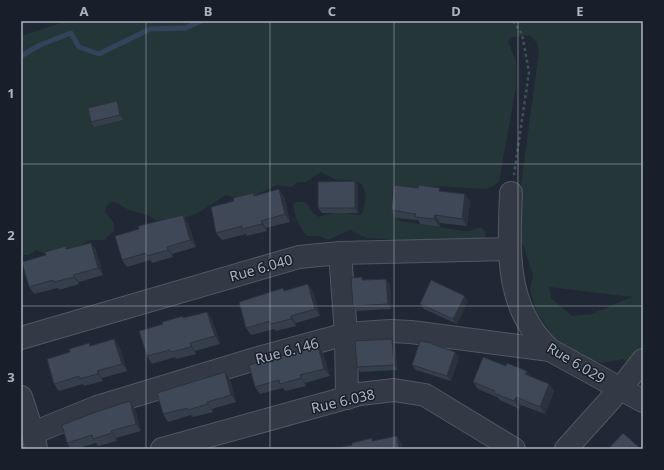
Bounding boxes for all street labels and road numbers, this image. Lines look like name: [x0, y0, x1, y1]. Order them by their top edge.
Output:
street label: Rue 6.040: [227, 249, 295, 286]
street label: Rue 6.146: [253, 333, 321, 368]
street label: Rue 6.029: [544, 338, 609, 387]
street label: Rue 6.038: [309, 384, 377, 417]

